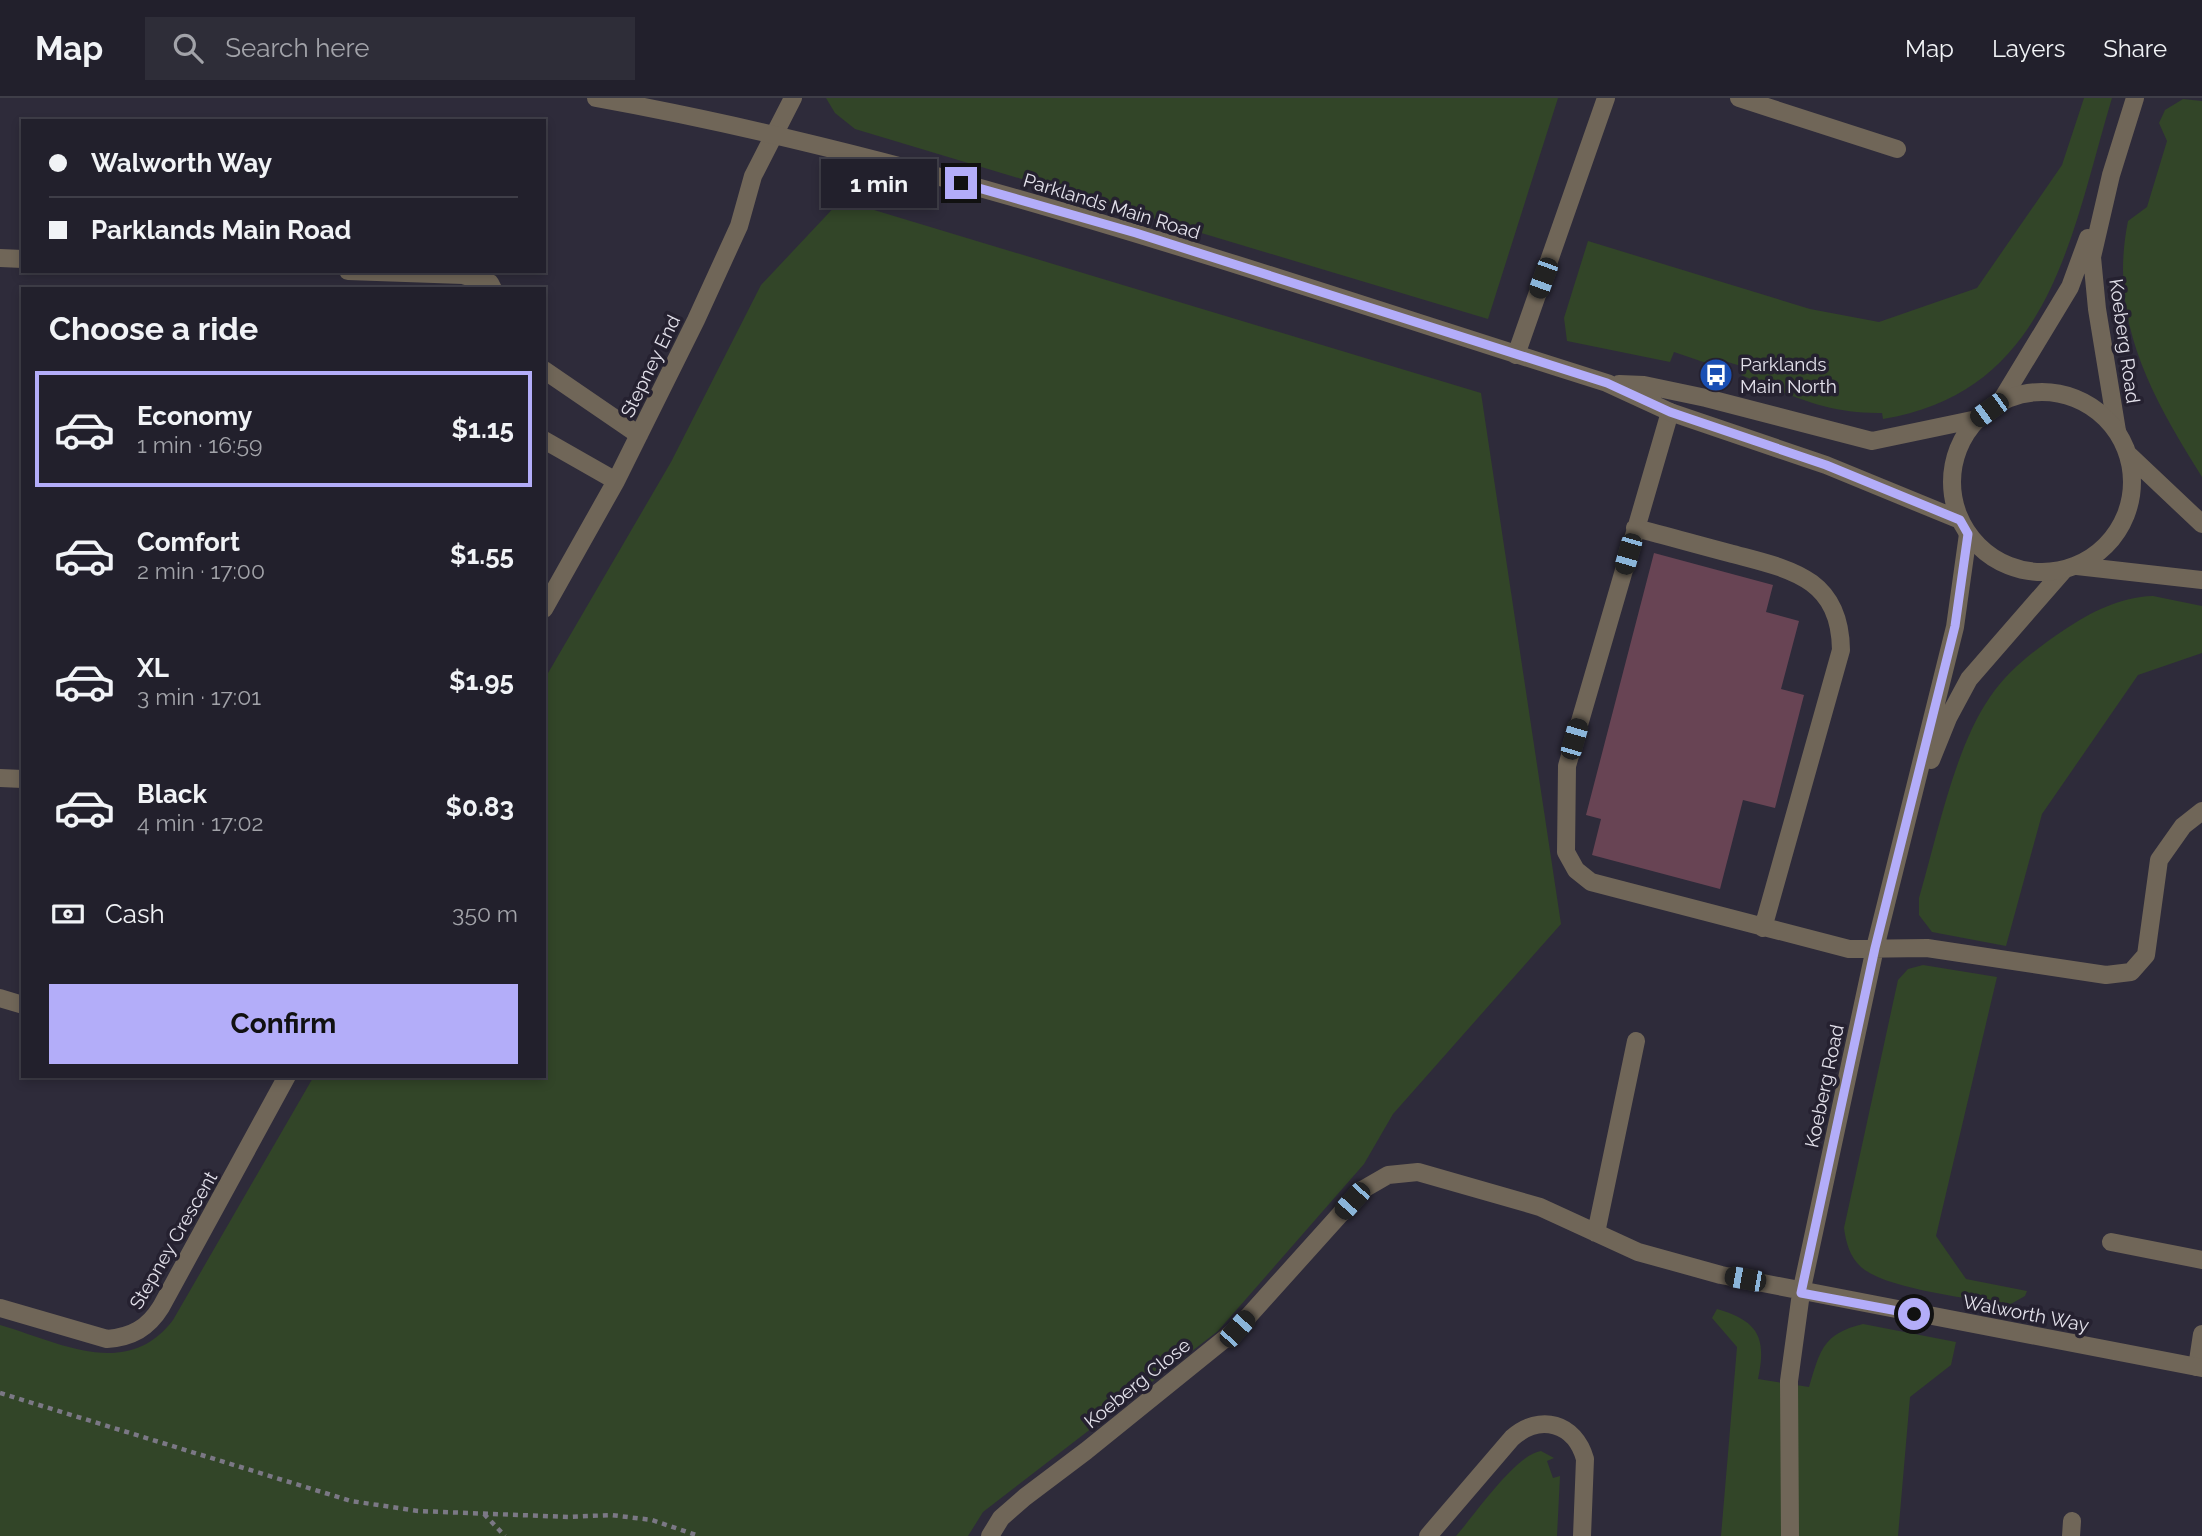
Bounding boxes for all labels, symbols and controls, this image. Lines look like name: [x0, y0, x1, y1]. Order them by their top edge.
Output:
search box: [145, 17, 635, 80]
text: Map: [35, 29, 103, 68]
icon: search: [169, 29, 207, 67]
text: Search here: [225, 33, 370, 63]
text: Map: [1905, 34, 1954, 63]
text: Layers: [1992, 34, 2065, 63]
text: Share: [2103, 34, 2167, 63]
text: Walworth Way: [91, 148, 272, 178]
callout: 1 min: [821, 158, 936, 208]
route end: [945, 167, 977, 199]
street label: Parklands Main Road: [1021, 169, 1203, 243]
text: 1 min: [850, 170, 908, 197]
text: Parklands Main Road: [91, 215, 351, 245]
car: [1526, 255, 1561, 301]
street label: Koeberg Road: [2105, 277, 2145, 405]
text: Choose a ride: [49, 310, 258, 347]
street label: Stepney End: [616, 311, 684, 421]
place label: Parklands Main North: [1740, 353, 1837, 397]
bus stop icon: Parklands Main North: [1697, 356, 1735, 394]
car: [1966, 389, 2013, 431]
icon: car: [53, 398, 116, 461]
text: Economy: [137, 401, 252, 431]
text: $1.15: [452, 414, 514, 444]
text: 1 min · 16:59: [137, 431, 262, 458]
icon: car: [53, 524, 116, 587]
text: Comfort: [137, 527, 240, 557]
car: [1613, 531, 1644, 577]
text: $1.55: [450, 540, 514, 570]
text: 2 min · 17:00: [137, 557, 265, 584]
icon: car: [53, 650, 116, 713]
text: XL: [137, 653, 169, 683]
text: $1.95: [449, 666, 514, 696]
text: 3 min · 17:01: [137, 683, 261, 710]
car: [1559, 716, 1590, 762]
icon: car: [53, 776, 116, 839]
text: Black: [137, 779, 207, 809]
text: $0.83: [445, 792, 514, 822]
text: 4 min · 17:02: [137, 809, 263, 836]
icon: cash: [49, 895, 87, 933]
text: Cash: [105, 899, 165, 929]
text: 350 m: [452, 900, 518, 927]
button: Confirm: [49, 984, 518, 1064]
street label: Koeberg Road: [1800, 1022, 1848, 1150]
street label: Stepney Crescent: [125, 1167, 222, 1313]
car: [1331, 1178, 1374, 1224]
car: [1723, 1265, 1768, 1293]
street label: Walworth Way: [1961, 1290, 2091, 1336]
route start: [1898, 1298, 1930, 1330]
car: [1216, 1306, 1259, 1352]
street label: Koeberg Close: [1080, 1334, 1194, 1432]

